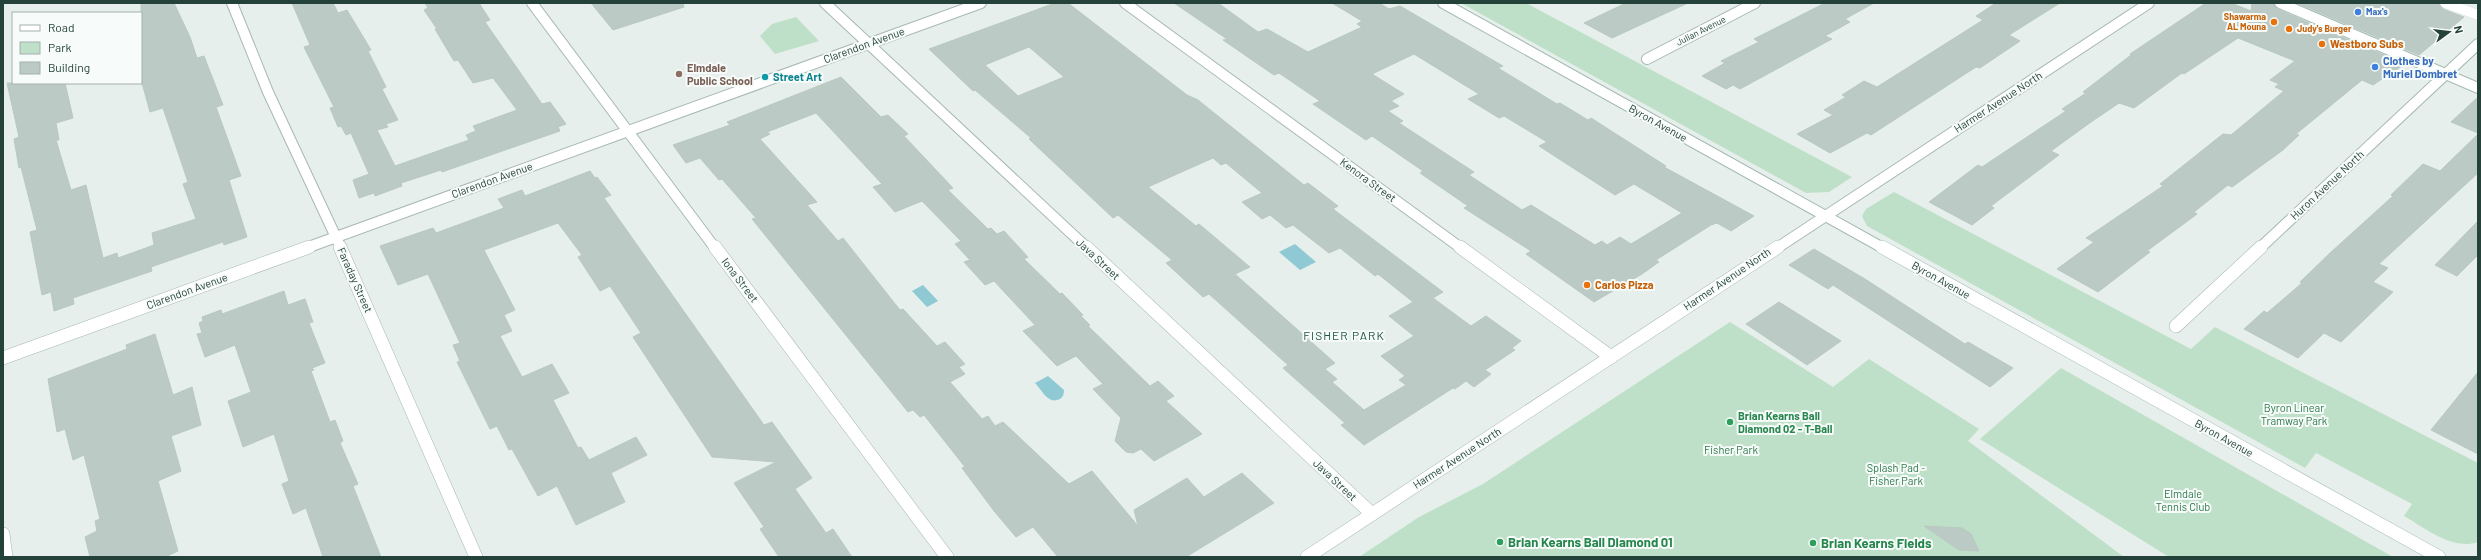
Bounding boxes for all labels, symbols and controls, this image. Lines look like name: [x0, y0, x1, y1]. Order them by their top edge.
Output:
place label: Max's: [2366, 6, 2388, 17]
marker: Max's: [2353, 7, 2363, 17]
place label: Shawarma AL Mouna: [2224, 11, 2266, 32]
legend: [12, 12, 142, 84]
north arrow: [2429, 12, 2469, 52]
street label: Julian Avenue: [1674, 13, 1728, 48]
marker: Shawarma AL Mouna: [2269, 17, 2279, 27]
text: Road: [48, 20, 75, 34]
place label: Judy's Burger: [2297, 23, 2352, 34]
street label: Clarendon Avenue: [821, 24, 906, 65]
marker: Judy's Burger: [2284, 24, 2294, 34]
text: N: [2452, 24, 2466, 35]
place label: Westboro Subs: [2330, 37, 2404, 50]
marker: Westboro Subs: [2317, 39, 2327, 49]
text: Park: [48, 40, 72, 54]
place label: Clothes by Muriel Dombret: [2383, 54, 2457, 80]
text: Building: [48, 60, 90, 74]
place label: Elmdale Public School: [687, 61, 753, 87]
marker: Clothes by Muriel Dombret: [2370, 62, 2380, 72]
street label: Harmer Avenue North: [1951, 68, 2044, 135]
marker: Elmdale Public School: [674, 69, 684, 79]
place label: Street Art: [773, 70, 822, 83]
marker: Street Art: [760, 72, 770, 82]
street label: Byron Avenue: [1627, 101, 1690, 144]
street label: Huron Avenue North: [2287, 147, 2366, 222]
street label: Kenora Street: [1338, 155, 1399, 204]
street label: Clarendon Avenue: [449, 159, 534, 200]
street label: Java Street: [1074, 235, 1123, 282]
street label: Harmer Avenue North: [1681, 244, 1773, 313]
street label: Faraday Street: [335, 245, 376, 314]
street label: Iona Street: [719, 255, 761, 305]
street label: Byron Avenue: [1910, 258, 1973, 301]
street label: Clarendon Avenue: [144, 270, 229, 311]
place label: Carlos Pizza: [1595, 278, 1654, 291]
marker: Carlos Pizza: [1582, 280, 1592, 290]
district label: FISHER PARK: [1303, 328, 1385, 342]
park label: Byron Linear Tramway Park: [2261, 401, 2328, 427]
place label: Brian Kearns Ball Diamond 02 - T-Ball: [1738, 409, 1833, 435]
street label: Byron Avenue: [2193, 416, 2256, 459]
marker: Brian Kearns Ball Diamond 02 - T-Ball: [1725, 417, 1735, 427]
street label: Harmer Avenue North: [1410, 424, 1503, 491]
park label: Fisher Park: [1704, 443, 1758, 456]
street label: Java Street: [1311, 456, 1360, 503]
park label: Splash Pad - Fisher Park: [1867, 461, 1925, 487]
park label: Elmdale Tennis Club: [2156, 487, 2210, 513]
place label: Brian Kearns Ball Diamond 01: [1508, 534, 1673, 550]
place label: Brian Kearns Fields: [1821, 535, 1932, 551]
marker: Brian Kearns Ball Diamond 01: [1495, 537, 1505, 547]
marker: Brian Kearns Fields: [1808, 538, 1818, 548]

